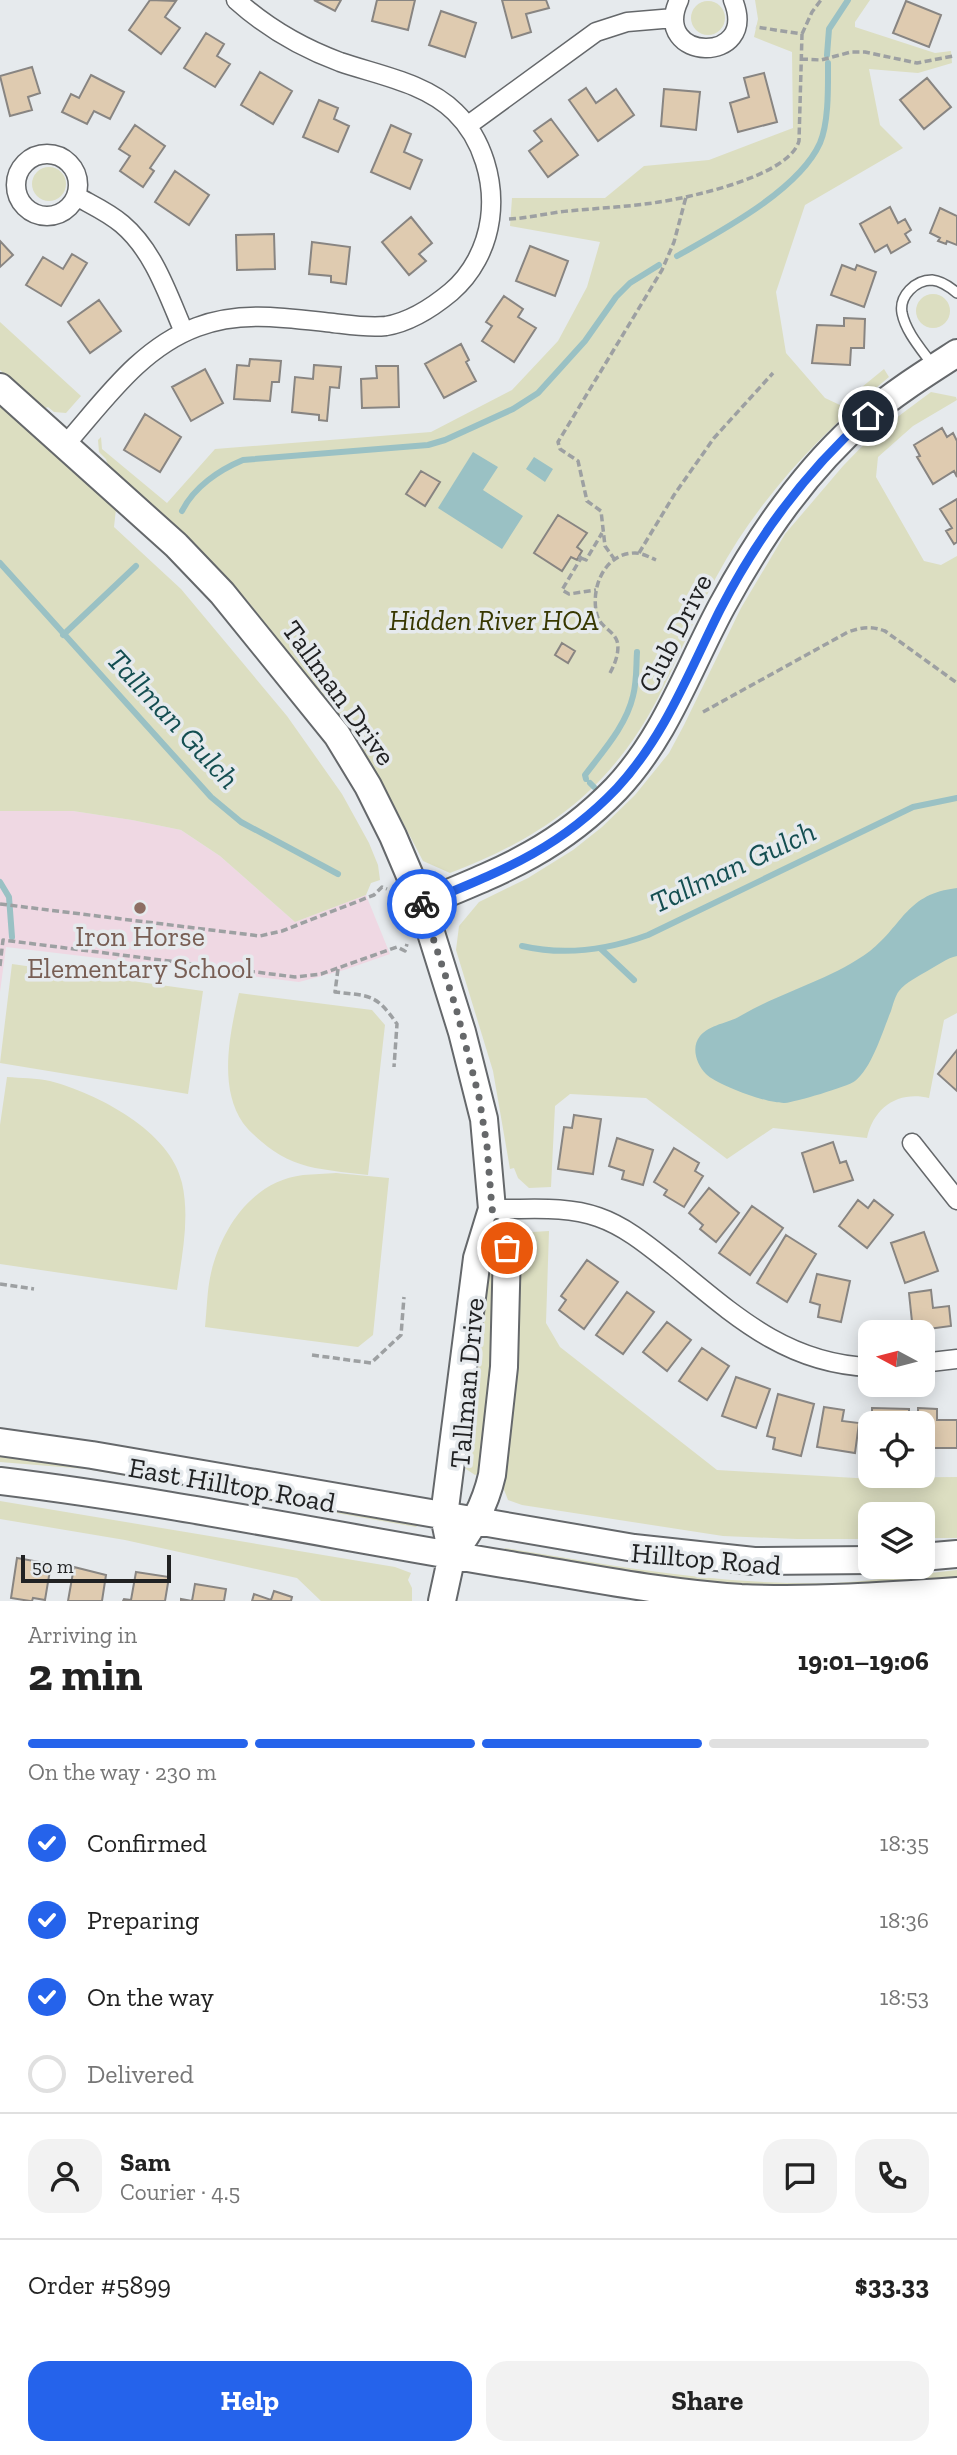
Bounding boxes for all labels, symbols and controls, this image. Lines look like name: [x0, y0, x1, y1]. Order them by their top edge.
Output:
pin: [838, 386, 898, 446]
icon: home: [849, 397, 887, 435]
street label: Club Drive: [631, 568, 719, 698]
park label: Hidden River HOA: [389, 604, 599, 637]
street label: Tallman Drive: [275, 614, 403, 772]
water label: Tallman Gulch: [99, 642, 247, 796]
water label: Tallman Gulch: [645, 813, 821, 921]
courier: [387, 869, 457, 939]
icon: bike: [403, 885, 441, 923]
marker: Iron Horse Elementary School: [132, 900, 148, 916]
place label: Iron Horse Elementary School: [27, 920, 253, 985]
pin: [477, 1218, 537, 1278]
icon: bag: [488, 1229, 526, 1267]
street label: Tallman Drive: [443, 1296, 491, 1470]
north arrow: [858, 1320, 934, 1396]
map controls: [858, 1320, 935, 1579]
button: locate: [858, 1411, 935, 1488]
street label: East Hilltop Road: [126, 1451, 338, 1519]
button: layers: [858, 1502, 935, 1579]
street label: Hilltop Road: [630, 1536, 782, 1582]
scale bar: [21, 1552, 172, 1584]
text: 50 m: [32, 1555, 73, 1578]
text: Arriving in: [28, 1621, 137, 1649]
text: 19:01–19:06: [798, 1645, 929, 1677]
text: 2 min: [28, 1647, 143, 1702]
text: On the way · 230 m: [28, 1758, 216, 1786]
icon: check: [28, 1824, 66, 1862]
text: Confirmed: [87, 1827, 207, 1859]
text: 18:35: [880, 1829, 929, 1857]
icon: check: [28, 1901, 66, 1939]
text: Preparing: [87, 1904, 199, 1936]
text: 18:36: [879, 1906, 929, 1934]
icon: check: [28, 1978, 66, 2016]
text: On the way: [87, 1981, 214, 2013]
text: 18:53: [880, 1983, 929, 2011]
text: Delivered: [87, 2058, 194, 2090]
button: person: [28, 2139, 102, 2213]
button: chat: [763, 2139, 837, 2213]
button: phone: [855, 2139, 929, 2213]
text: Sam: [120, 2146, 170, 2178]
text: Courier · 4.5: [120, 2178, 240, 2206]
text: Order #5899: [28, 2269, 171, 2301]
text: $33.33: [855, 2269, 929, 2301]
button: Help: [28, 2361, 472, 2441]
button: Share: [486, 2361, 929, 2441]

